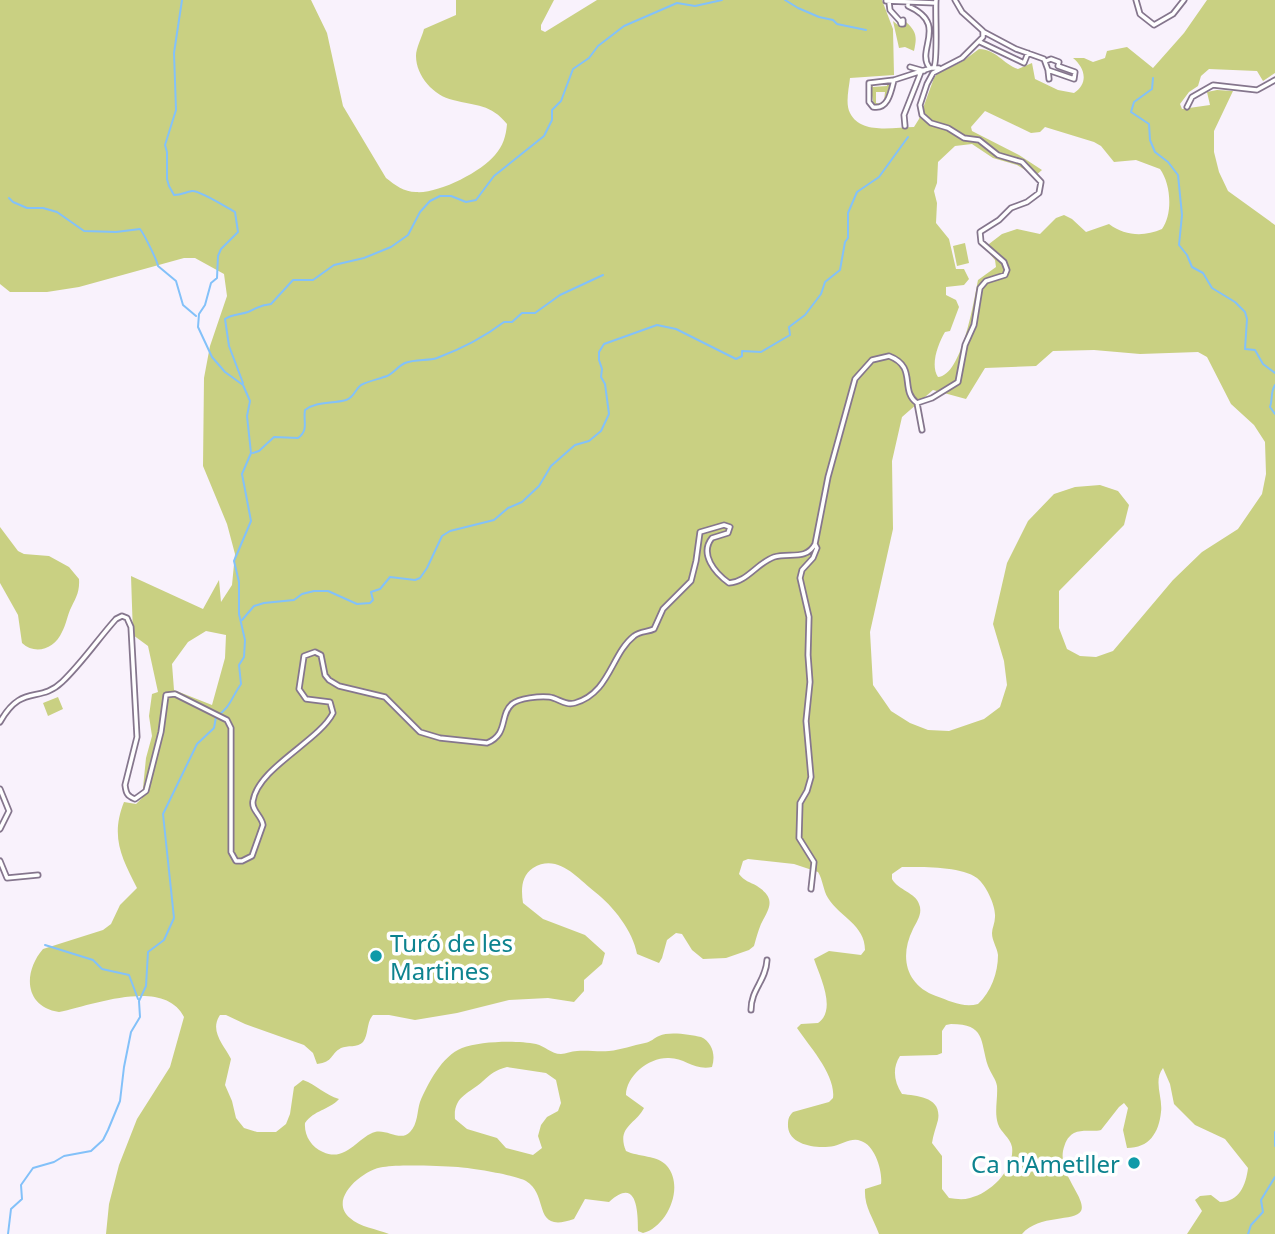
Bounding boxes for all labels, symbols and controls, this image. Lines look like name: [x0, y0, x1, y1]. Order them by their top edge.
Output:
place label: Turó de les Martines: [390, 926, 513, 987]
marker: Turó de les Martines: [368, 948, 384, 964]
place label: Ca n'Ametller: [971, 1147, 1120, 1180]
marker: Ca n'Ametller: [1126, 1155, 1142, 1171]

